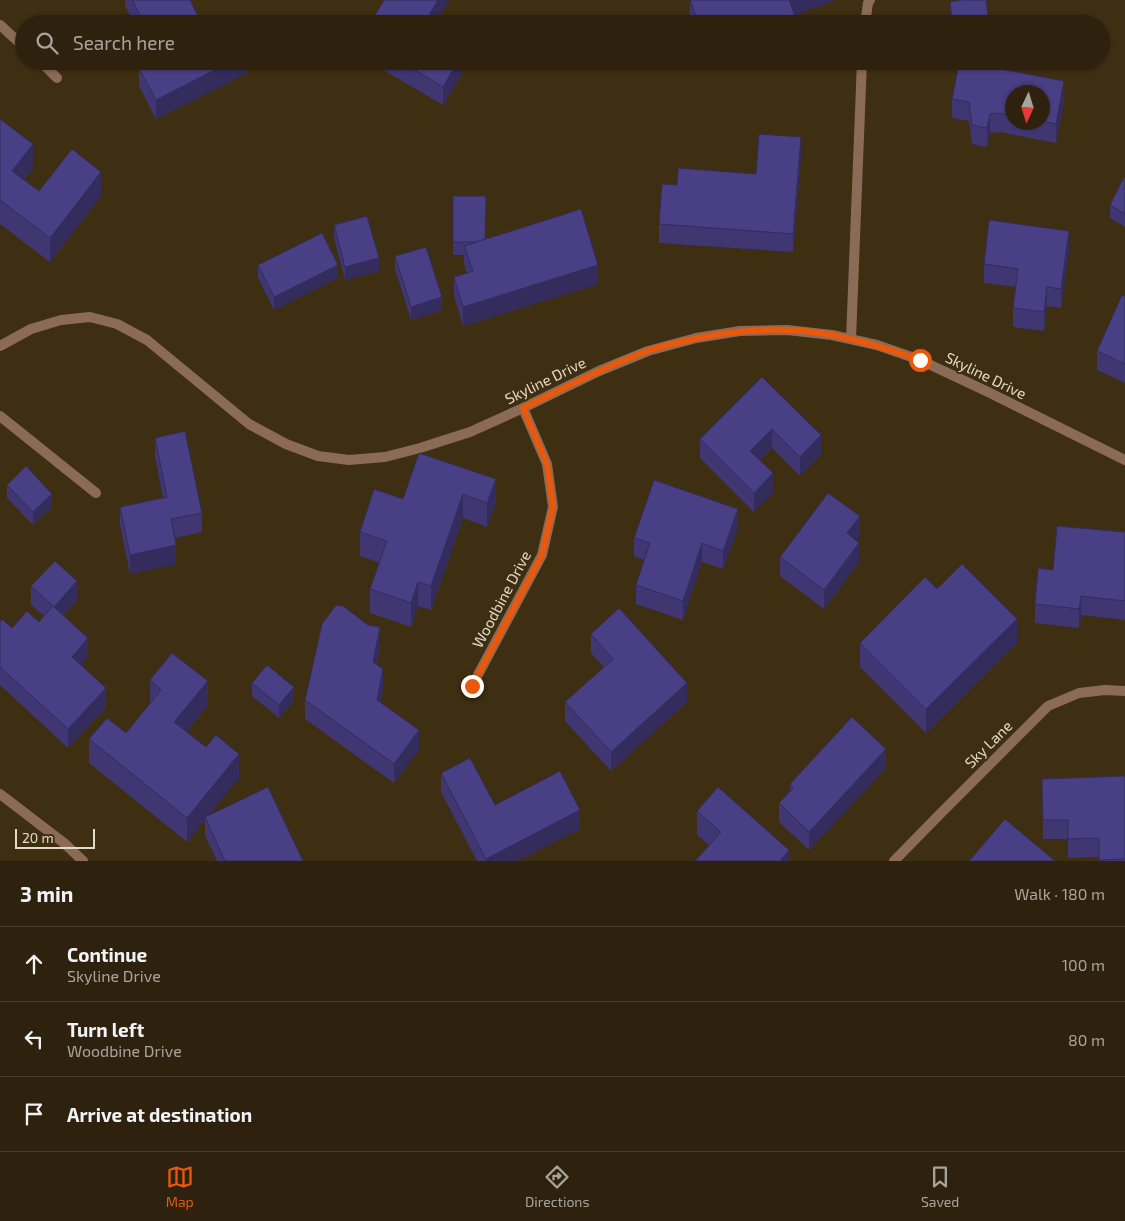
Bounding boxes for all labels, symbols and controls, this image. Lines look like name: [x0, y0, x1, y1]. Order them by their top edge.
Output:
search box: [15, 15, 1110, 70]
icon: search: [33, 29, 61, 57]
text: Search here: [73, 31, 175, 54]
north arrow: [1005, 85, 1050, 130]
street label: Skyline Drive: [943, 348, 1029, 402]
route start: [909, 349, 932, 372]
street label: Skyline Drive: [502, 353, 588, 407]
street label: Woodbine Drive: [468, 547, 534, 651]
route end: [461, 675, 484, 698]
street label: Sky Lane: [961, 717, 1015, 771]
scale bar: [15, 826, 95, 849]
text: 20 m: [22, 829, 54, 846]
text: 3 min: [20, 881, 73, 906]
text: Walk · 180 m: [1014, 884, 1105, 903]
text: Continue: [67, 943, 147, 966]
icon: ahead: [20, 950, 48, 978]
text: 100 m: [1062, 955, 1105, 974]
text: Skyline Drive: [67, 966, 161, 985]
text: Turn left: [67, 1018, 144, 1041]
icon: left: [20, 1025, 48, 1053]
text: 80 m: [1068, 1030, 1105, 1049]
text: Woodbine Drive: [67, 1041, 182, 1060]
icon: arrive: [20, 1100, 48, 1128]
text: Arrive at destination: [67, 1103, 252, 1126]
tab: Map: [166, 1163, 194, 1210]
tab: Directions: [525, 1163, 590, 1210]
tab: Saved: [921, 1163, 959, 1210]

